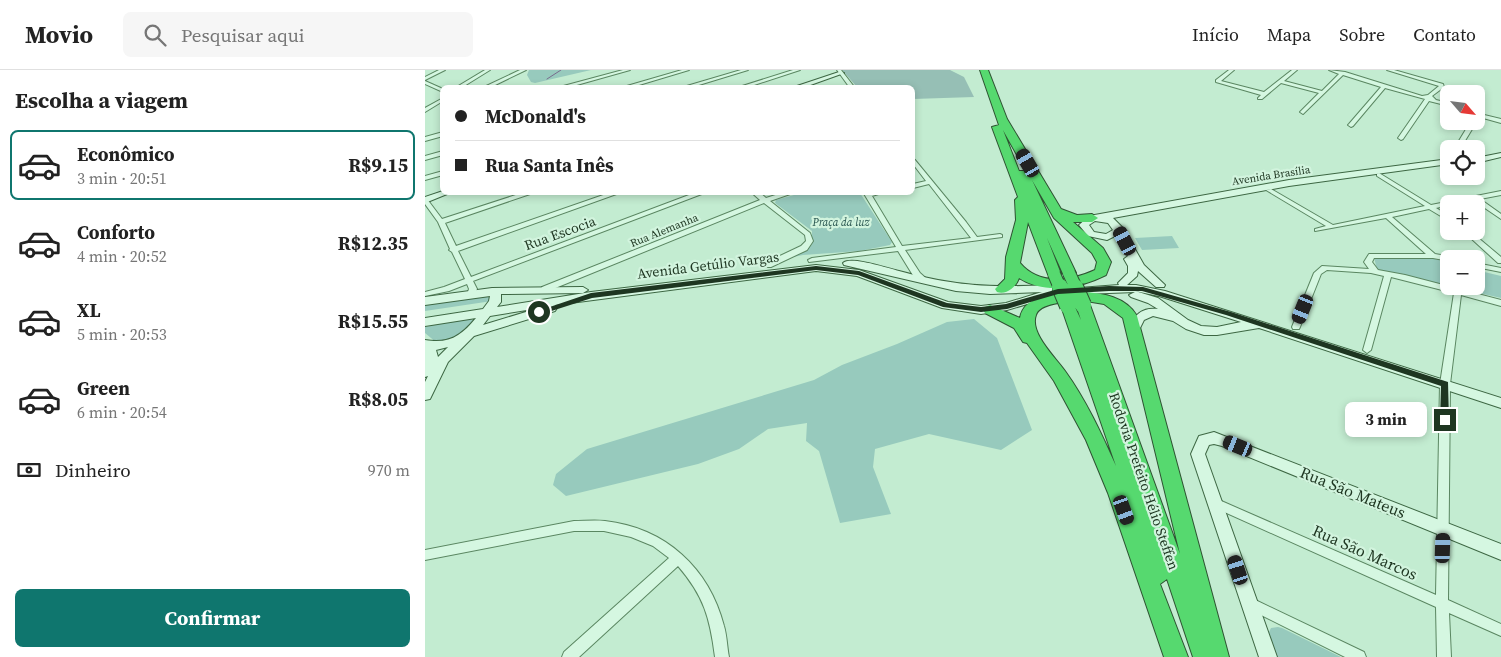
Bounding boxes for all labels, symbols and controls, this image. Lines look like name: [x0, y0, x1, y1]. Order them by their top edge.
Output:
search box: [123, 12, 473, 57]
text: Movio: [25, 18, 93, 51]
icon: search: [141, 21, 169, 49]
text: Pesquisar aqui: [181, 22, 304, 48]
text: Início: [1192, 22, 1239, 47]
text: Mapa: [1267, 22, 1311, 47]
text: Sobre: [1339, 22, 1385, 47]
text: Contato: [1413, 22, 1476, 47]
text: Escolha a viagem: [15, 85, 188, 115]
north arrow: [1440, 85, 1485, 130]
map controls: [1440, 85, 1485, 295]
text: McDonald's: [485, 103, 586, 129]
button: locate: [1440, 140, 1485, 185]
text: Econômico: [77, 141, 175, 167]
icon: car: [17, 143, 62, 188]
car: [1014, 146, 1041, 180]
text: R$9.15: [348, 152, 408, 178]
text: Rua Santa Inês: [485, 152, 614, 178]
street label: Avenida Brasília: [1231, 162, 1312, 189]
text: 3 min · 20:51: [77, 167, 167, 189]
button: +: [1440, 195, 1485, 240]
street label: Rua Alemanha: [628, 210, 701, 251]
street label: Rua Escocia: [521, 211, 599, 255]
park label: Praça da luz: [811, 215, 870, 230]
text: Conforto: [77, 219, 155, 245]
icon: car: [17, 221, 62, 266]
car: [1111, 224, 1138, 258]
text: R$12.35: [338, 230, 408, 256]
text: 4 min · 20:52: [77, 245, 167, 267]
street label: Avenida Getúlio Vargas: [636, 246, 780, 284]
button: −: [1440, 250, 1485, 295]
car: [1290, 292, 1315, 326]
text: XL: [77, 297, 100, 323]
icon: car: [17, 299, 62, 344]
route start: [528, 301, 550, 323]
text: R$15.55: [338, 308, 408, 334]
text: 5 min · 20:53: [77, 323, 167, 345]
text: Green: [77, 375, 130, 401]
icon: car: [17, 377, 62, 422]
text: R$8.05: [348, 386, 408, 412]
street label: Rodovia Prefeito Hélio Steffen: [1104, 390, 1184, 573]
text: 6 min · 20:54: [77, 401, 167, 423]
callout: 3 min: [1345, 402, 1427, 438]
text: 3 min: [1365, 408, 1407, 430]
route end: [1434, 409, 1456, 431]
car: [1221, 433, 1254, 459]
icon: cash: [15, 456, 43, 484]
text: Dinheiro: [55, 457, 131, 483]
text: 970 m: [368, 459, 410, 481]
street label: Rua São Mateus: [1297, 461, 1409, 523]
car: [1111, 493, 1136, 527]
street label: Rua São Marcos: [1309, 519, 1421, 585]
car: [1434, 533, 1451, 563]
car: [1226, 553, 1249, 587]
button: Confirmar: [15, 589, 410, 647]

